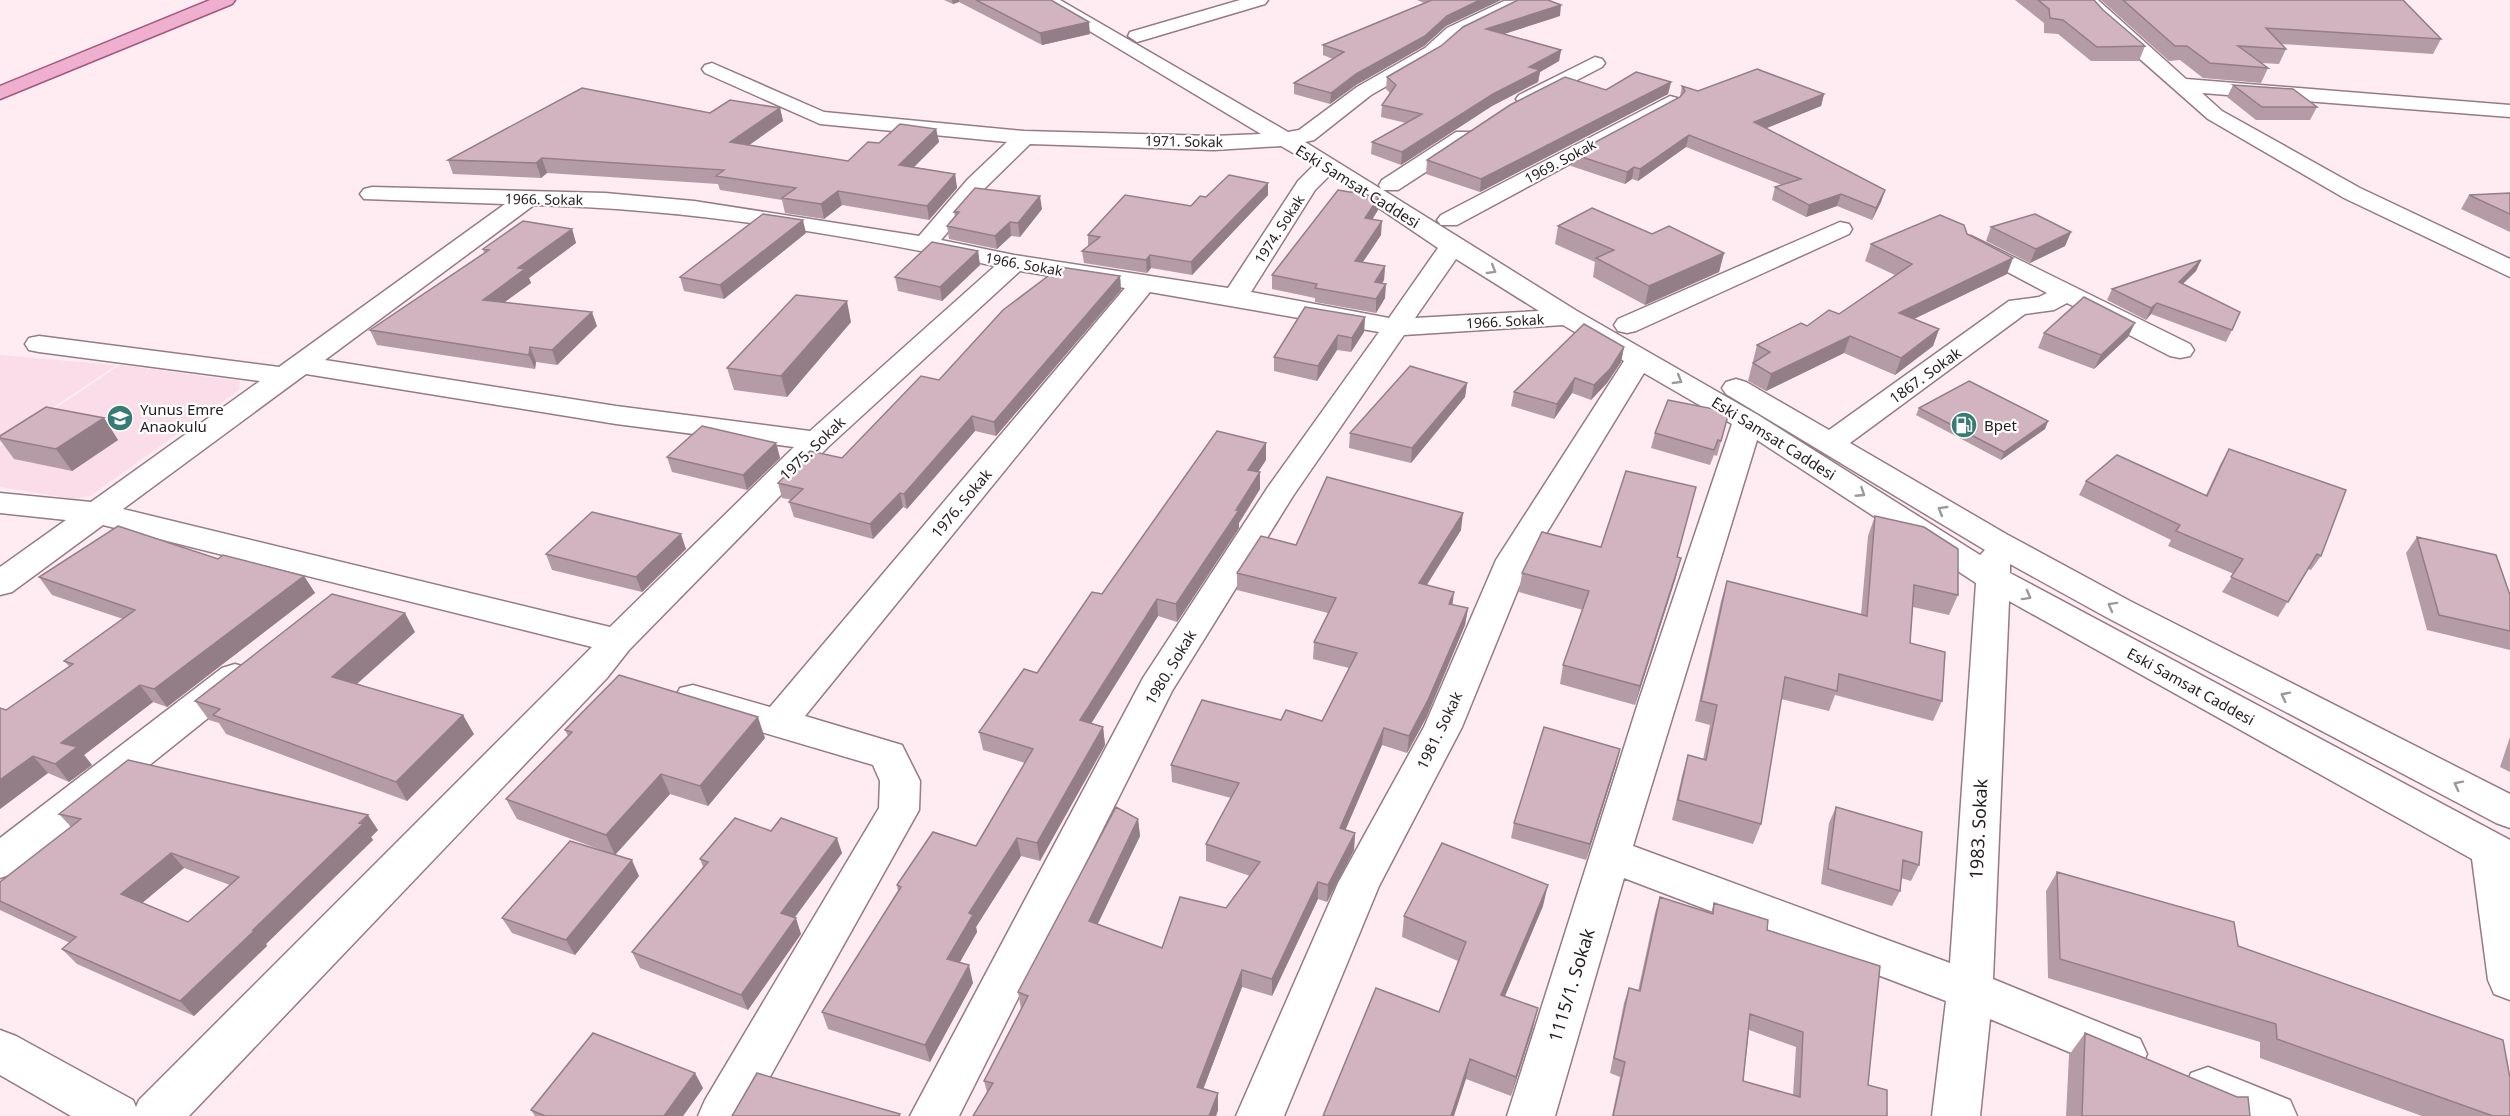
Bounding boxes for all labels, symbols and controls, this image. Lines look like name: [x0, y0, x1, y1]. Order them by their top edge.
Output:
street label: 1971. Sokak: [1145, 131, 1224, 151]
street label: 1969. Sokak: [1521, 134, 1600, 188]
street label: Eski Samsat Caddesi: [1292, 140, 1424, 232]
street label: 1966. Sokak: [505, 189, 584, 209]
street label: 1974. Sokak: [1250, 191, 1309, 267]
street label: 1966. Sokak: [984, 248, 1065, 280]
one-way arrow: [1485, 263, 1496, 274]
street label: 1966. Sokak: [1465, 309, 1545, 333]
street label: 1867. Sokak: [1885, 342, 1965, 408]
one-way arrow: [1672, 372, 1682, 384]
street label: Eski Samsat Caddesi: [1708, 392, 1840, 484]
place label: Yunus Emre Anaokulu: [140, 399, 224, 436]
school or university icon: Yunus Emre Anaokulu: [105, 403, 135, 433]
fuel station icon: Bpet: [1949, 410, 1979, 440]
street label: 1975. Sokak: [775, 412, 849, 484]
place label: Bpet: [1984, 415, 2017, 435]
street label: 1976. Sokak: [926, 464, 996, 542]
one-way arrow: [1855, 486, 1866, 497]
one-way arrow: [1938, 505, 1948, 517]
one-way arrow: [2021, 589, 2031, 600]
one-way arrow: [2107, 602, 2118, 613]
street label: 1980. Sokak: [1140, 626, 1200, 708]
street label: Eski Samsat Caddesi: [2124, 643, 2258, 729]
street label: 1981. Sokak: [1412, 688, 1466, 772]
one-way arrow: [2280, 691, 2291, 703]
street label: 1983. Sokak: [1963, 778, 1993, 880]
one-way arrow: [2454, 781, 2464, 792]
street label: 1115/1. Sokak: [1542, 925, 1600, 1045]

